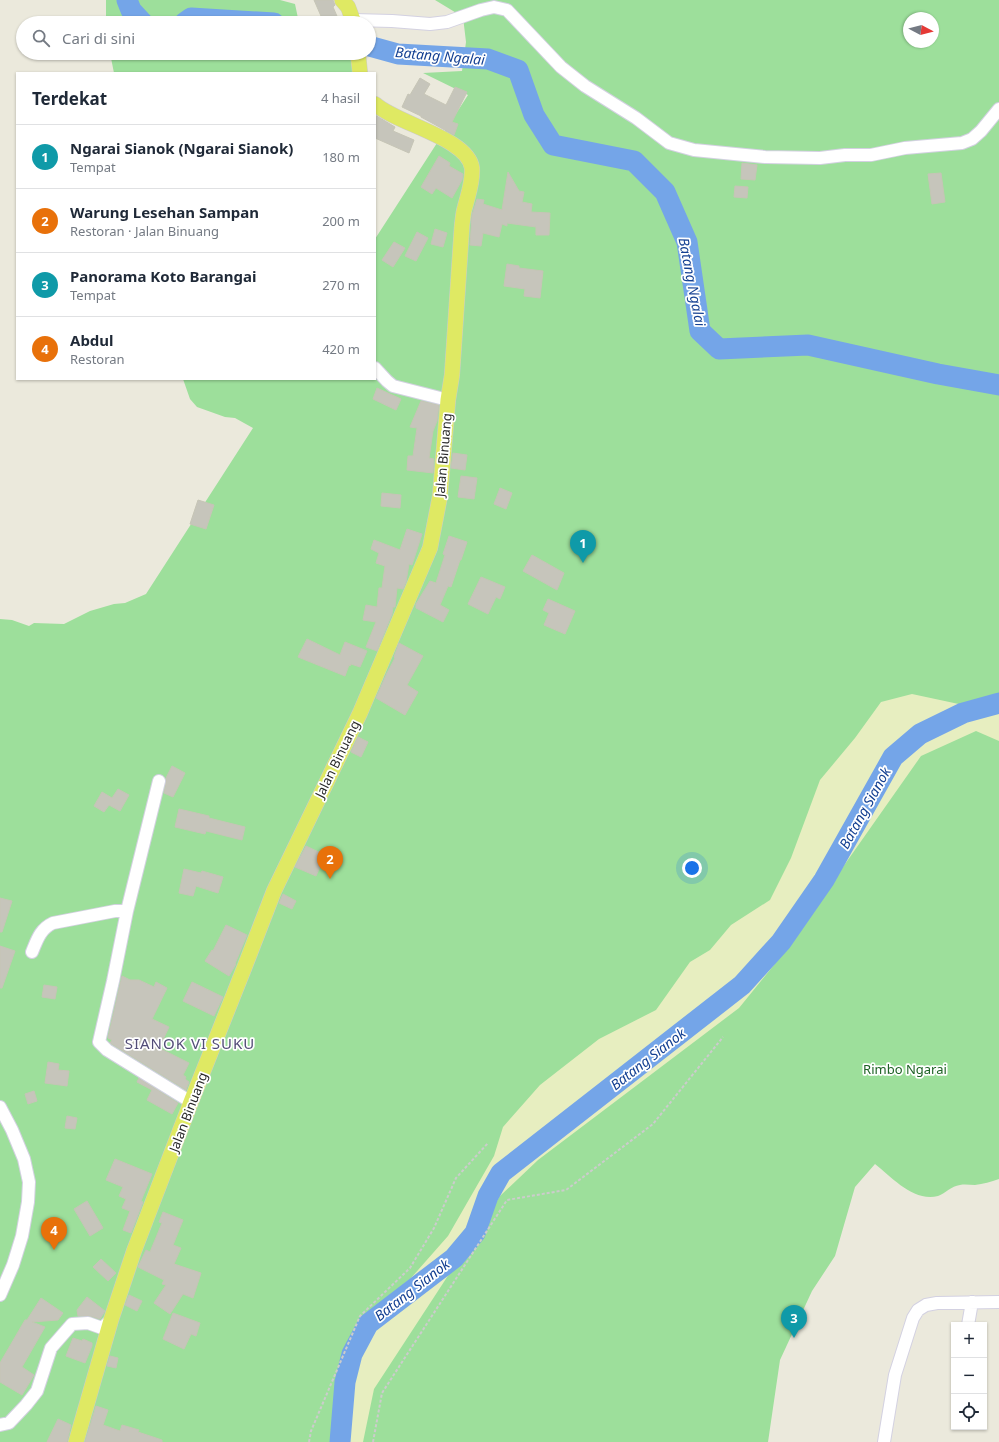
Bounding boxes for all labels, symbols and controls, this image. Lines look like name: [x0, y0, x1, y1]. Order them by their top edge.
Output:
north arrow: [903, 12, 939, 48]
search box: [16, 16, 376, 60]
icon: search: [30, 27, 52, 49]
text: Cari di sini: [62, 28, 135, 48]
water label: Batang Ngalai: [394, 42, 486, 69]
text: Terdekat: [32, 87, 107, 110]
text: 4 hasil: [321, 89, 360, 107]
text: Ngarai Sianok (Ngarai Sianok): [70, 138, 293, 158]
text: 1: [41, 148, 49, 166]
text: 180 m: [322, 148, 360, 166]
text: Tempat: [70, 158, 116, 176]
text: Warung Lesehan Sampan: [70, 202, 259, 222]
text: 2: [41, 212, 49, 230]
text: 200 m: [322, 212, 360, 230]
text: Restoran · Jalan Binuang: [70, 222, 219, 240]
water label: Batang Ngalai: [675, 236, 710, 328]
text: Panorama Koto Barangai: [70, 266, 257, 286]
text: 3: [41, 276, 49, 294]
text: 270 m: [322, 276, 360, 294]
text: Tempat: [70, 286, 116, 304]
text: Abdul: [70, 330, 114, 350]
text: 4: [41, 340, 49, 358]
text: 420 m: [322, 340, 360, 358]
text: Restoran: [70, 350, 125, 368]
street label: Jalan Binuang: [430, 412, 456, 500]
pin: 1: [570, 530, 596, 563]
street label: Jalan Binuang: [310, 717, 364, 803]
water label: Batang Sianok: [834, 763, 895, 852]
pin: 2: [317, 846, 343, 879]
your location: [682, 858, 702, 878]
water label: Batang Sianok: [606, 1023, 690, 1094]
district label: SIANOK VI SUKU: [125, 1033, 255, 1053]
park label: Rimbo Ngarai: [863, 1060, 947, 1078]
street label: Jalan Binuang: [164, 1070, 211, 1156]
pin: 4: [41, 1217, 67, 1250]
water label: Batang Sianok: [370, 1254, 454, 1325]
pin: 3: [781, 1305, 807, 1338]
map controls: [951, 1322, 987, 1430]
button: +: [951, 1322, 987, 1358]
button: −: [951, 1358, 987, 1394]
button: locate: [951, 1394, 987, 1430]

